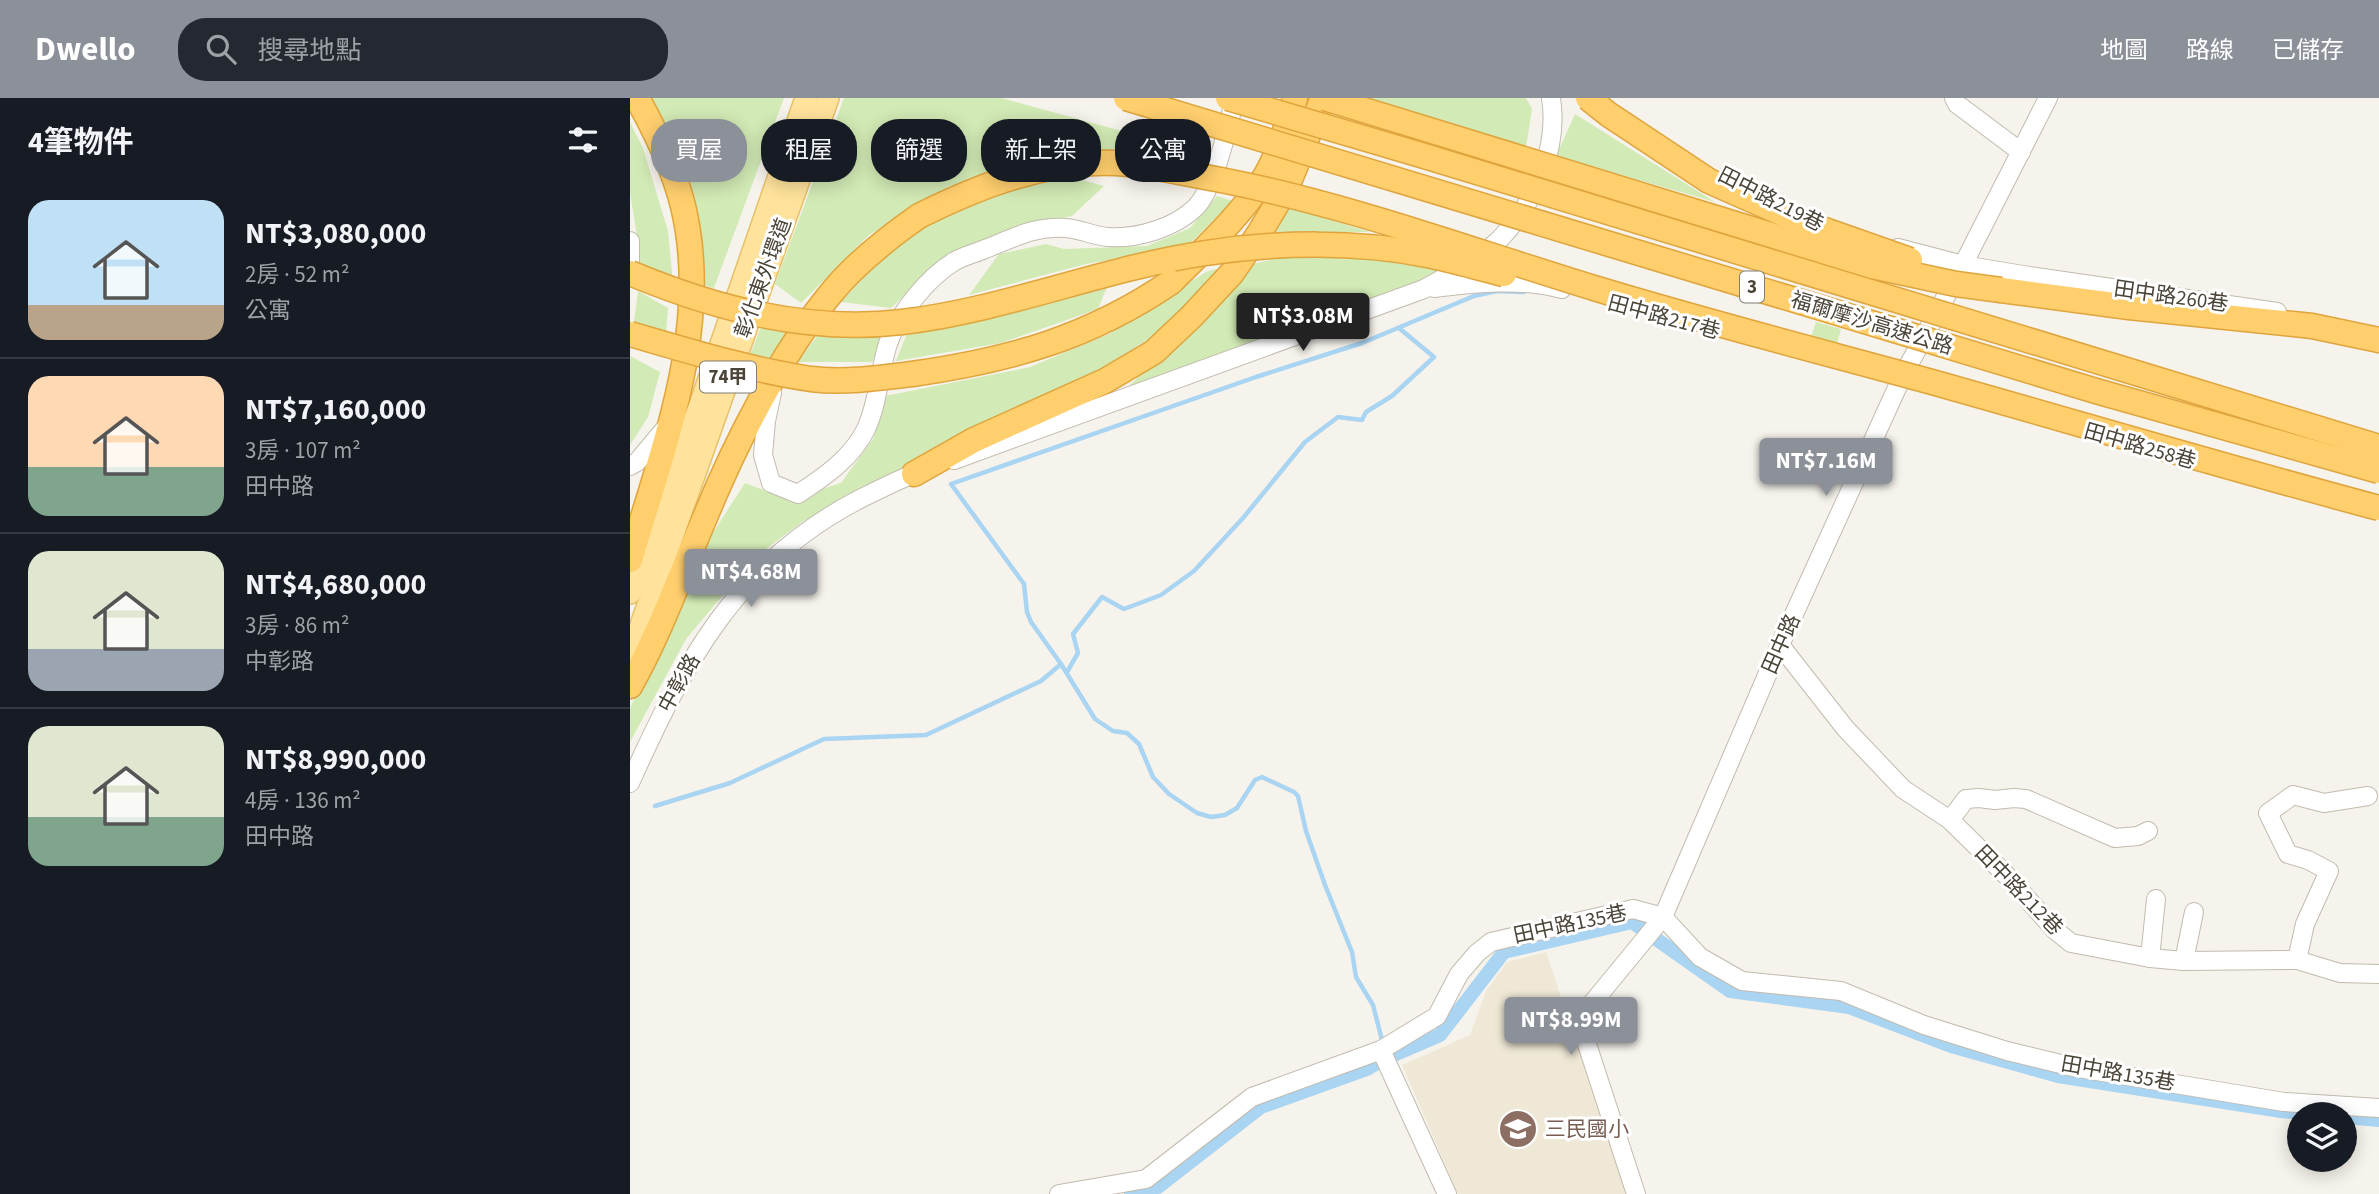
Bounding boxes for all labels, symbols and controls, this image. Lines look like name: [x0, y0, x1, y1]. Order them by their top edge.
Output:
search box: [178, 18, 668, 81]
text: Dwello: [35, 26, 136, 73]
icon: search: [202, 30, 240, 68]
text: 搜尋地點: [258, 32, 362, 69]
text: 地圖: [2100, 33, 2148, 68]
text: 路線: [2186, 33, 2234, 68]
text: 已儲存: [2272, 33, 2344, 68]
chip: 買屋: [651, 119, 747, 182]
chip: 租屋: [761, 119, 857, 182]
chip: 篩選: [871, 119, 967, 182]
chip: 新上架: [981, 119, 1101, 182]
chip: 公寓: [1115, 119, 1211, 182]
text: 4筆物件: [28, 121, 134, 164]
icon: filters: [564, 121, 602, 159]
street label: 田中路219巷: [1713, 159, 1829, 239]
text: NT$3,080,000: [245, 212, 426, 255]
street label: 彰化東外環道: [727, 214, 799, 342]
icon: home: [84, 228, 168, 312]
text: 2房 · 52 m²: [245, 258, 349, 291]
road number: 3: [1740, 272, 1764, 302]
street label: 田中路260巷: [2112, 273, 2230, 319]
street label: 福爾摩沙高速公路: [1787, 284, 1957, 362]
street label: 田中路217巷: [1604, 288, 1724, 346]
text: 公寓: [245, 294, 291, 327]
pin: NT$3.08M: [1231, 294, 1375, 353]
text: NT$3.08M: [1252, 299, 1354, 332]
road number: 74甲: [700, 362, 756, 392]
text: NT$7,160,000: [245, 388, 426, 431]
icon: home: [84, 404, 168, 488]
street label: 田中路258巷: [2080, 416, 2200, 476]
text: 3房 · 107 m²: [245, 434, 361, 467]
pin: NT$7.16M: [1754, 438, 1898, 498]
text: NT$7.16M: [1775, 444, 1877, 477]
text: 田中路: [245, 470, 314, 503]
pin: NT$4.68M: [679, 550, 823, 609]
text: NT$4.68M: [700, 555, 802, 588]
text: NT$4,680,000: [245, 563, 426, 606]
icon: home: [84, 579, 168, 663]
text: 3房 · 86 m²: [245, 609, 349, 642]
street label: 田中路: [1754, 609, 1808, 679]
text: 中彰路: [245, 645, 314, 678]
street label: 中彰路: [651, 648, 707, 718]
text: NT$8,990,000: [245, 738, 426, 781]
icon: home: [84, 754, 168, 838]
text: 4房 · 136 m²: [245, 784, 361, 817]
text: 田中路: [245, 820, 314, 853]
street label: 田中路212巷: [1968, 838, 2070, 942]
street label: 田中路135巷: [1510, 897, 1630, 951]
pin: NT$8.99M: [1499, 998, 1643, 1057]
text: NT$8.99M: [1520, 1003, 1622, 1036]
street label: 田中路135巷: [2059, 1048, 2177, 1098]
map controls: [2287, 1102, 2357, 1172]
button: layers: [2287, 1102, 2357, 1172]
school or university icon: 三民國小: [1497, 1108, 1539, 1150]
place label: 三民國小: [1545, 1114, 1629, 1144]

